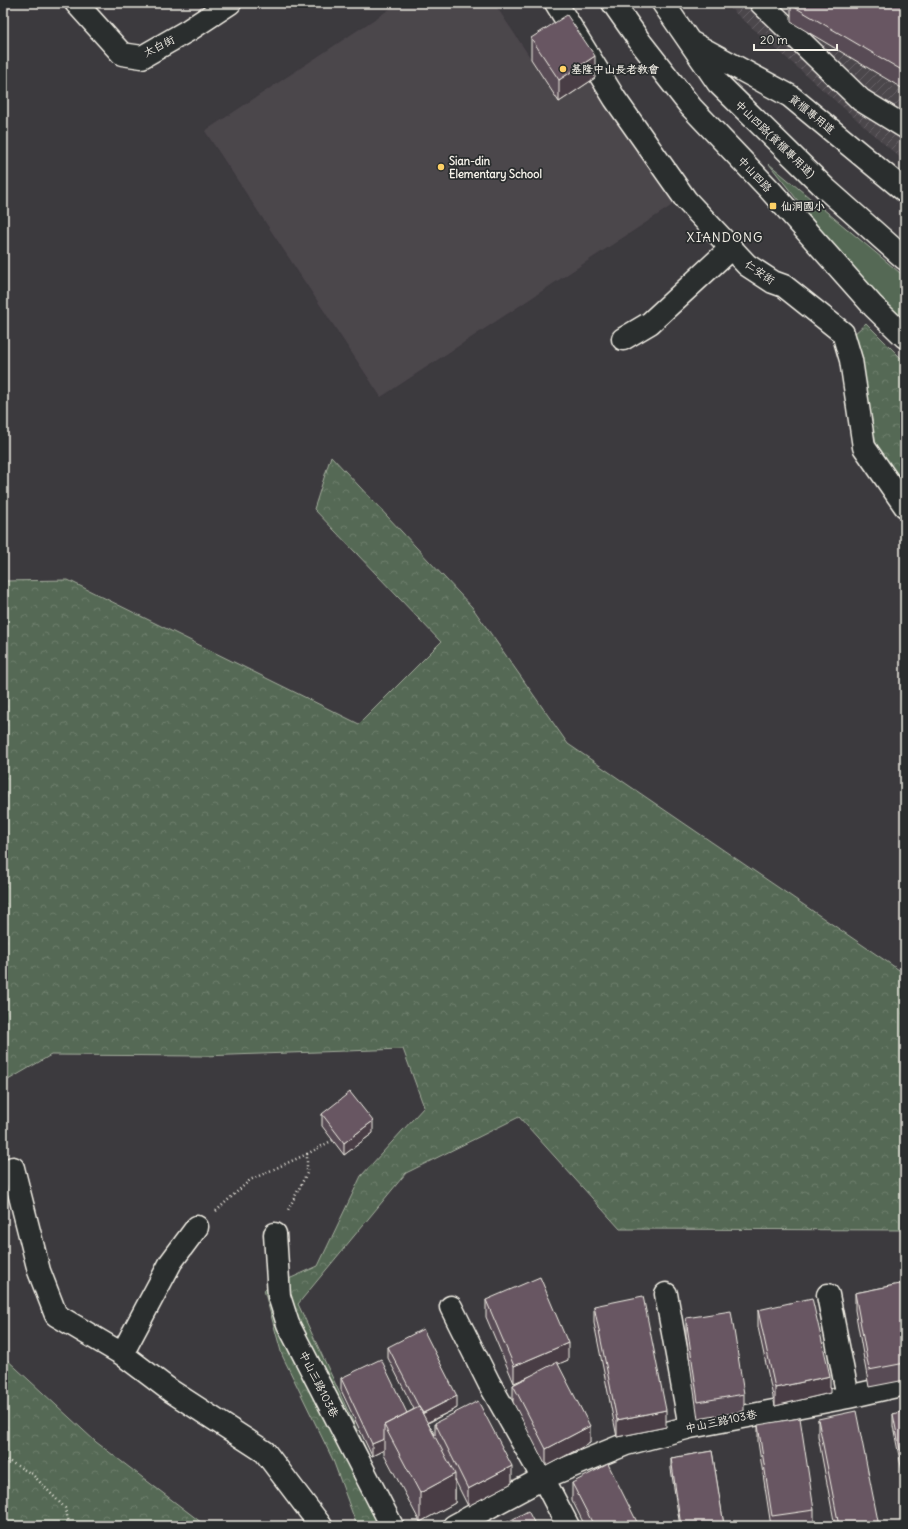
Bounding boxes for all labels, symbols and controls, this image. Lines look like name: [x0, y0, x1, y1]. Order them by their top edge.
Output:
scale bar: [754, 26, 837, 52]
street label: 太白街: [141, 32, 178, 60]
text: 20 m: [760, 32, 788, 47]
place label: 基隆中山長老教會: [571, 62, 659, 76]
marker: 基隆中山長老教會: [558, 64, 568, 74]
street label: 貨櫃專用道: [786, 91, 838, 137]
street label: 中山四路(貨櫃專用道): [732, 98, 818, 180]
street label: 中山四路: [735, 153, 775, 195]
place label: Sian-din Elementary School: [449, 154, 542, 182]
marker: Sian-din Elementary School: [436, 162, 446, 172]
place label: 仙洞國小: [781, 199, 825, 213]
marker: 仙洞國小: [768, 201, 778, 211]
district label: XIANDONG: [687, 229, 763, 246]
street label: 仁安街: [742, 257, 778, 288]
street label: 中山三路103巷: [296, 1348, 342, 1420]
street label: 中山三路103巷: [684, 1407, 758, 1435]

